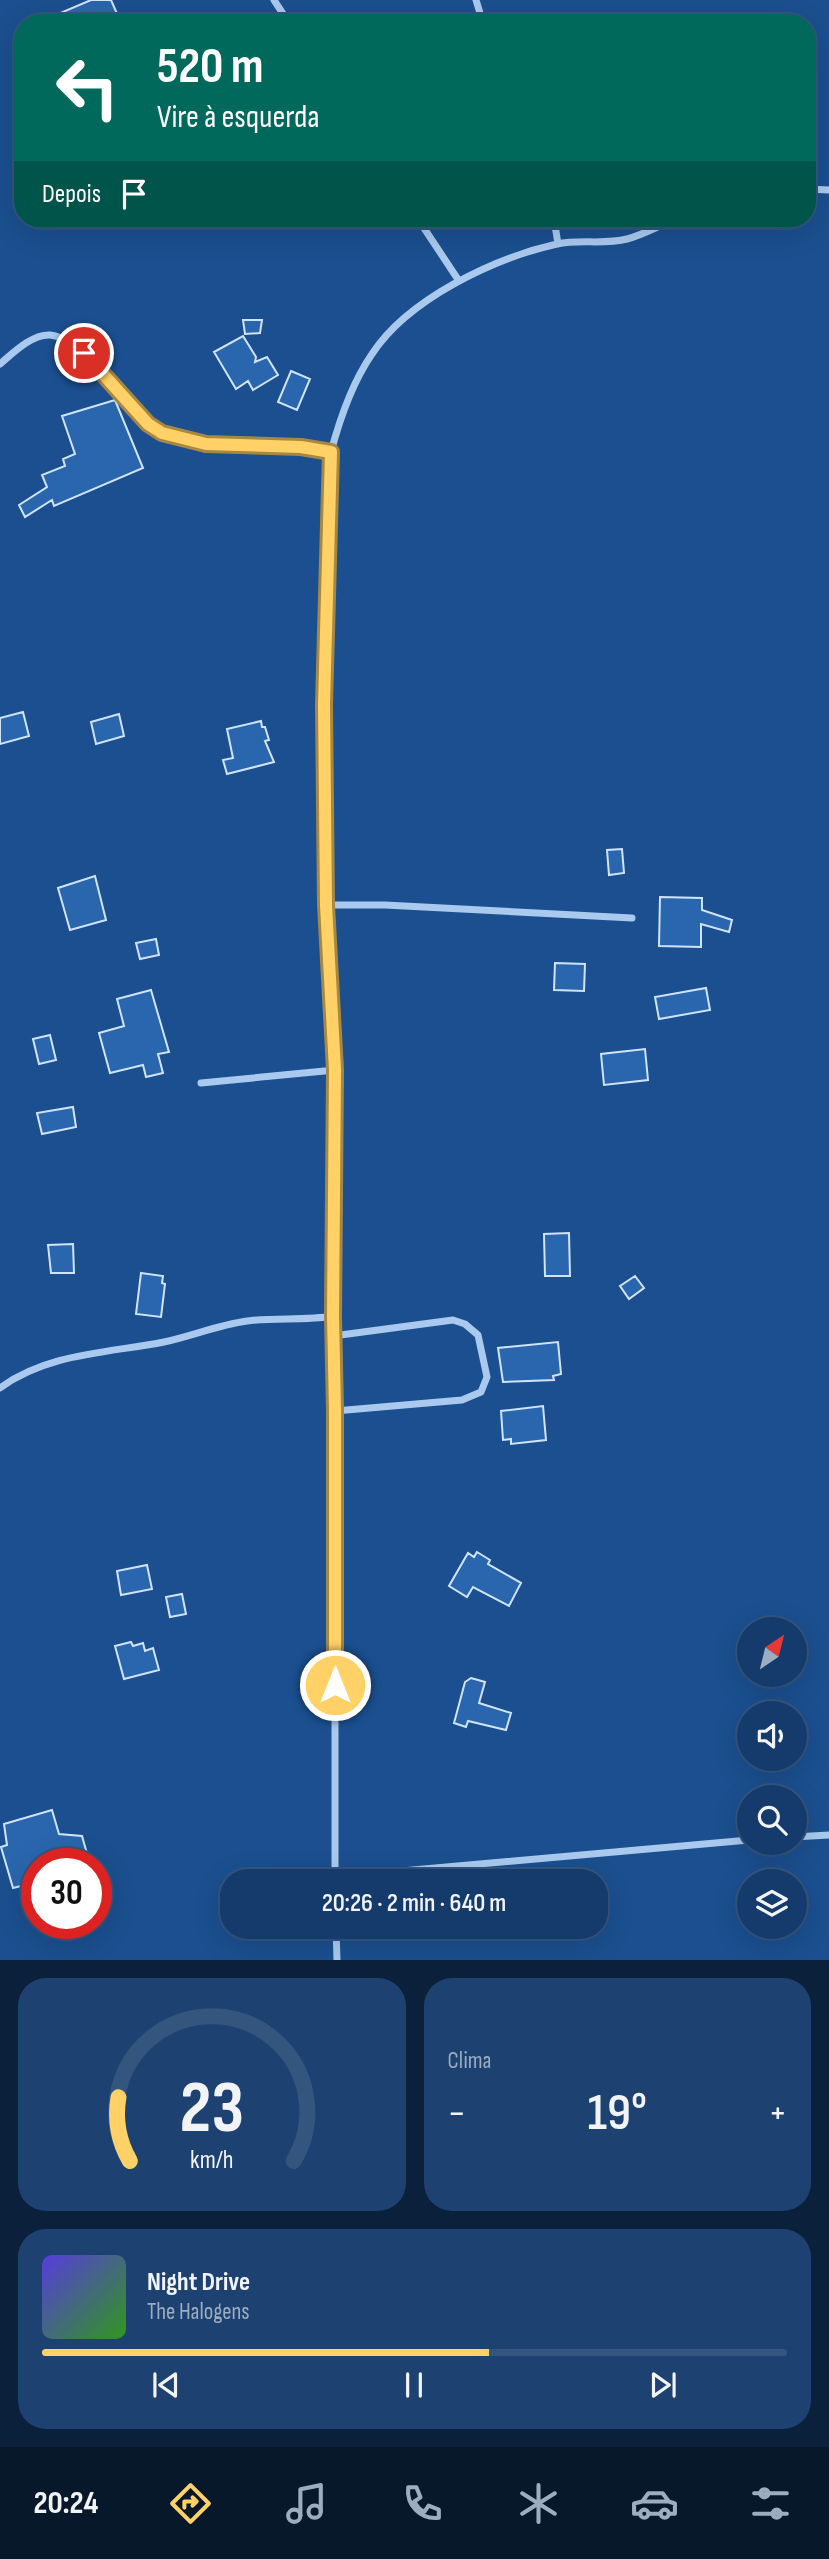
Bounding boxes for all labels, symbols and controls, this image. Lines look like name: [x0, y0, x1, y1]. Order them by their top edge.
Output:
text: 520 m: [157, 38, 263, 97]
icon: left: [42, 42, 133, 133]
text: Vire à esquerda: [157, 98, 320, 137]
icon: arrive: [115, 175, 153, 213]
text: Depois: [42, 179, 101, 210]
pin: [54, 323, 114, 383]
icon: arrive: [65, 334, 103, 372]
north arrow: [737, 1617, 807, 1687]
map controls: [737, 1617, 807, 1939]
position arrow: [298, 1648, 372, 1722]
button: sound: [737, 1701, 807, 1771]
button: search: [737, 1785, 807, 1855]
speed limit sign: 30: [21, 1848, 112, 1939]
button: layers: [737, 1869, 807, 1939]
text: 20:26 · 2 min · 640 m: [322, 1888, 506, 1919]
text: Clima: [448, 2047, 491, 2075]
text: 23: [179, 2065, 244, 2153]
text: 19°: [588, 2082, 647, 2145]
text: −: [448, 2091, 466, 2136]
text: +: [768, 2091, 787, 2136]
text: km/h: [190, 2144, 233, 2175]
text: Night Drive: [147, 2267, 250, 2298]
text: The Halogens: [147, 2298, 250, 2326]
icon: previous: [147, 2366, 185, 2404]
icon: pause: [395, 2366, 433, 2404]
icon: next: [644, 2366, 682, 2404]
icon: directions: [166, 2479, 215, 2528]
icon: music: [282, 2479, 331, 2528]
icon: phone: [398, 2479, 447, 2528]
icon: climate: [514, 2479, 563, 2528]
icon: car: [630, 2479, 679, 2528]
icon: filters: [746, 2479, 795, 2528]
text: 20:24: [34, 2484, 98, 2523]

